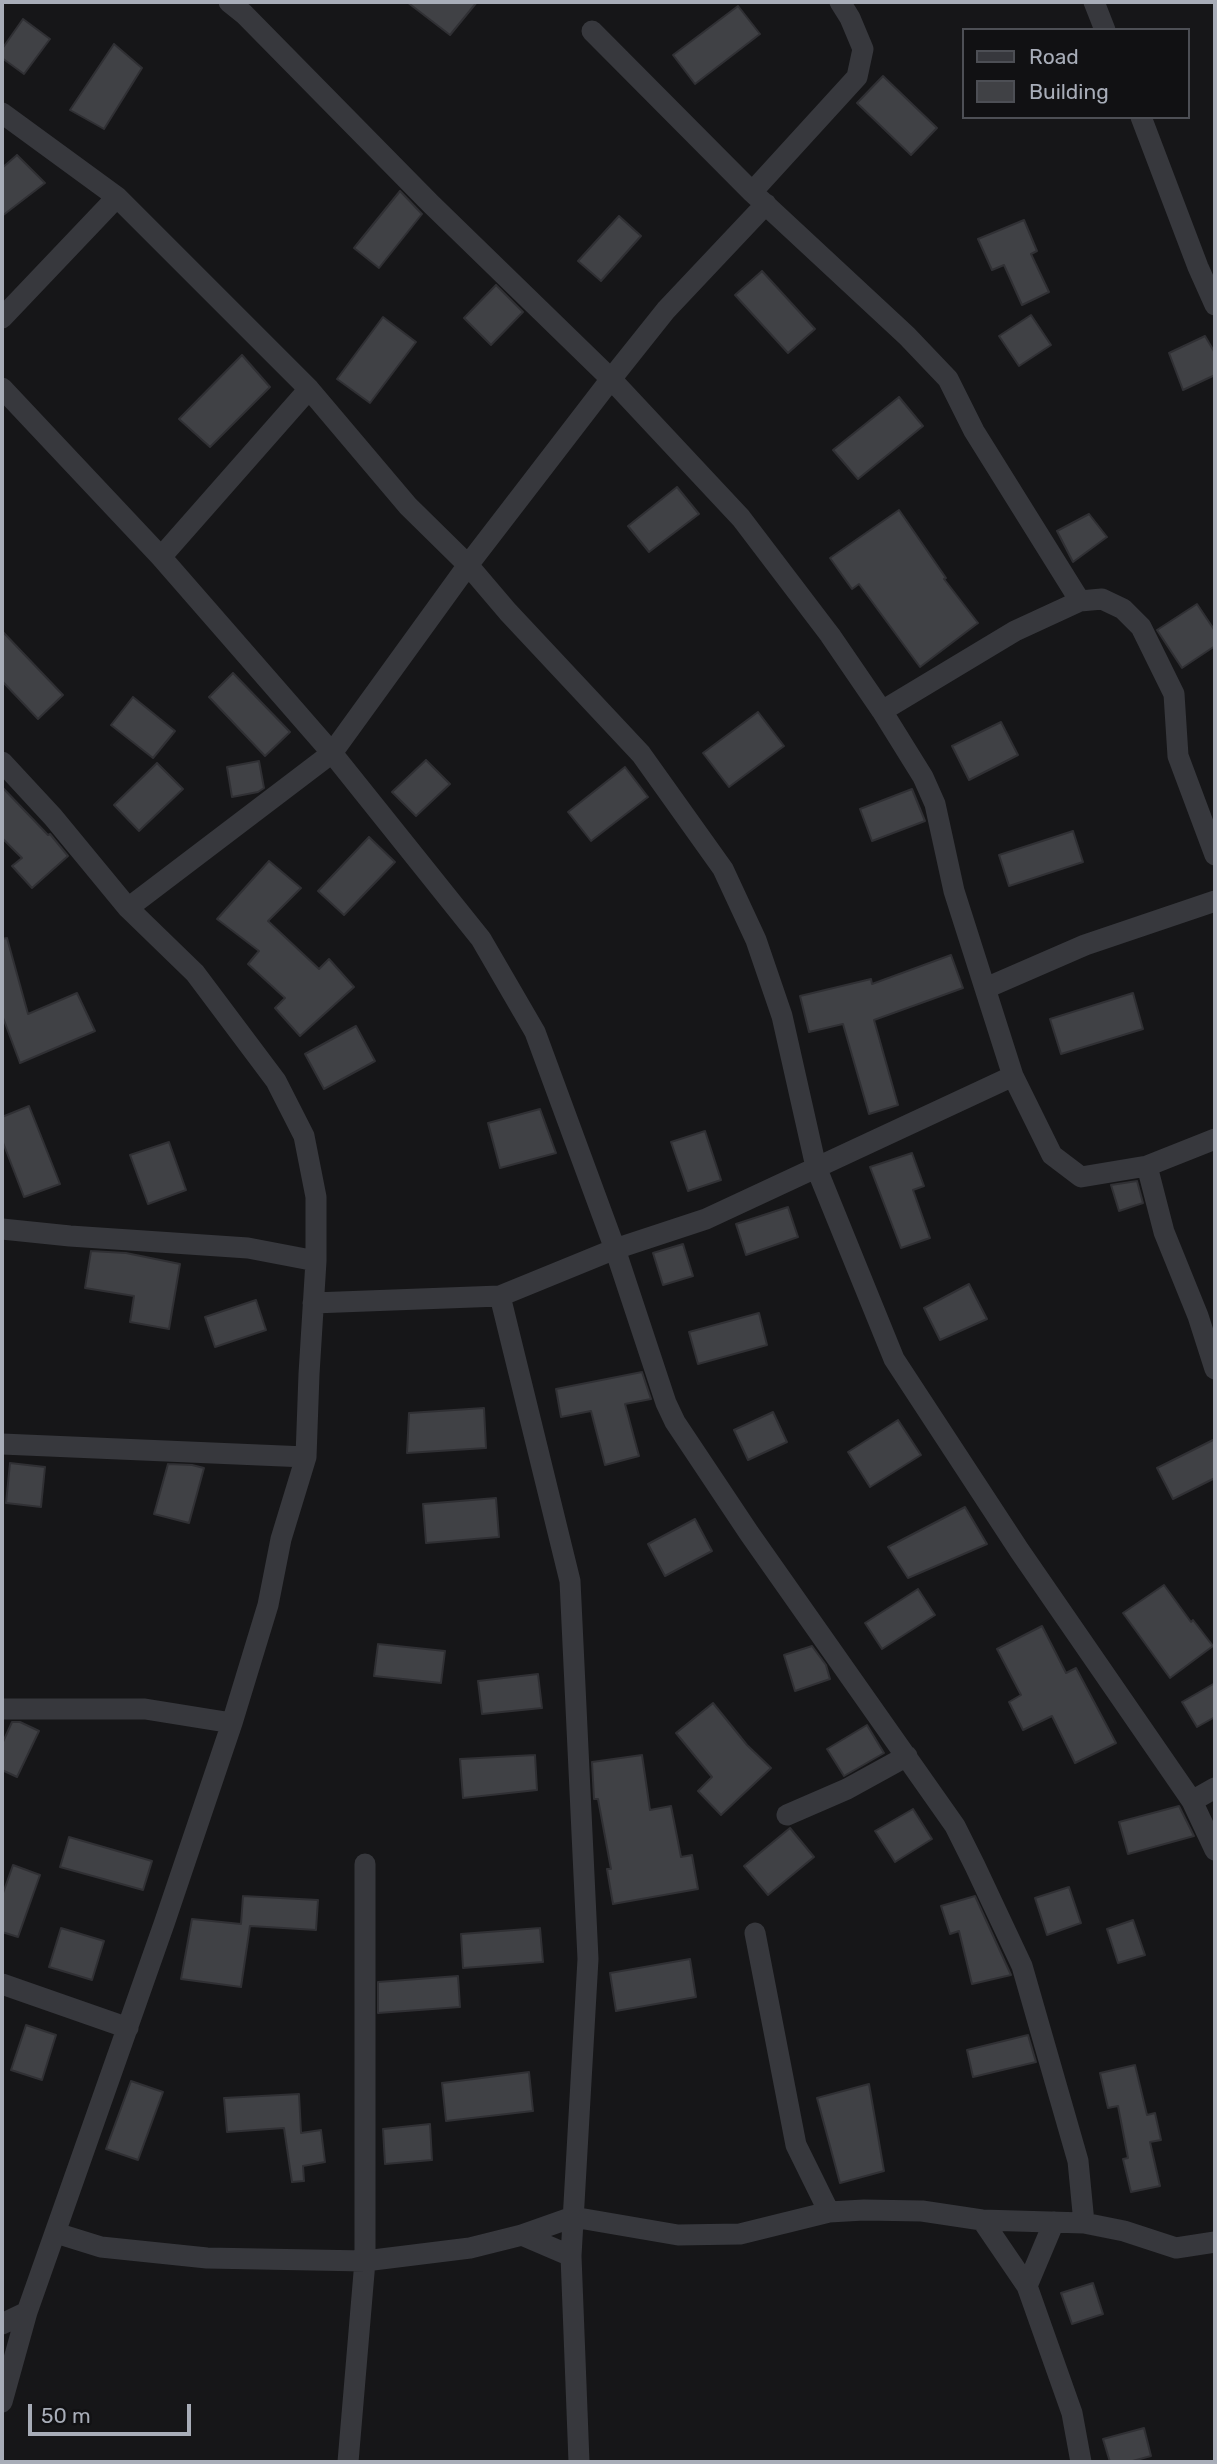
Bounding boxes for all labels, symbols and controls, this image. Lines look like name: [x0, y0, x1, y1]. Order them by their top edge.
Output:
legend: [962, 28, 1189, 119]
text: Road: [1029, 44, 1079, 69]
text: Building: [1029, 79, 1109, 104]
scale bar: [32, 2390, 194, 2434]
text: 50 m: [41, 2403, 91, 2428]

